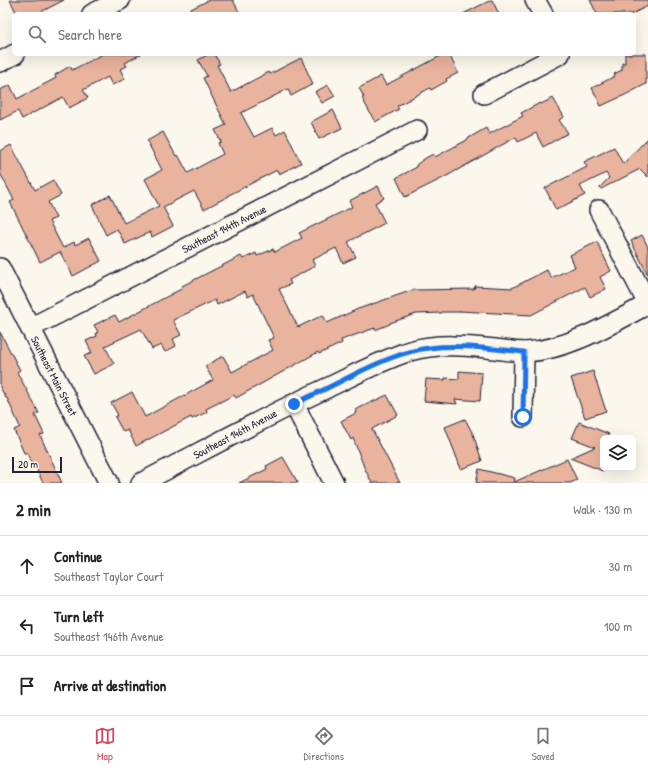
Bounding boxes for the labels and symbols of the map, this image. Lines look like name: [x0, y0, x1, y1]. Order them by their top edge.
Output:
street label: Southeast 144th Avenue: [180, 201, 269, 256]
street label: Southeast Main Street: [28, 334, 80, 419]
route end: [285, 395, 303, 413]
street label: Southeast 146th Avenue: [191, 406, 280, 462]
route start: [514, 408, 532, 426]
scale bar: [12, 455, 62, 474]

